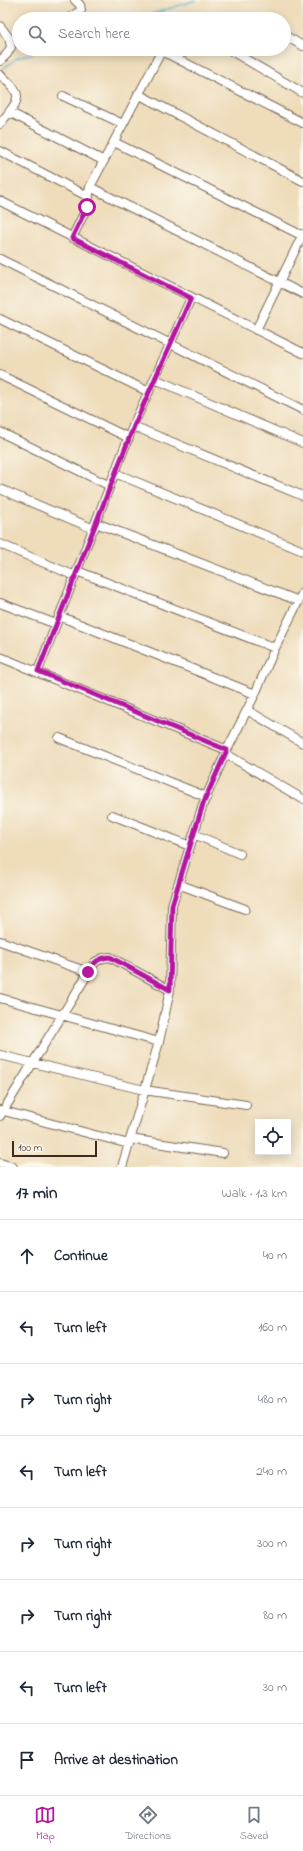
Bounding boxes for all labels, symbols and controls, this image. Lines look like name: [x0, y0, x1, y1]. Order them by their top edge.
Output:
search box: [12, 12, 291, 56]
icon: search: [26, 23, 48, 45]
text: Search here: [58, 23, 130, 45]
route start: [78, 198, 96, 216]
route end: [79, 963, 97, 981]
map controls: [255, 1119, 291, 1155]
button: locate: [255, 1119, 291, 1155]
scale bar: [12, 1139, 97, 1158]
text: 100 m: [18, 1140, 42, 1156]
text: 17 min: [16, 1181, 57, 1206]
text: Walk · 1.3 km: [222, 1184, 287, 1203]
icon: ahead: [16, 1245, 38, 1267]
text: Continue: [54, 1245, 108, 1267]
text: 40 m: [263, 1246, 287, 1265]
icon: left: [16, 1317, 38, 1339]
text: Turn left: [54, 1317, 107, 1339]
text: 160 m: [258, 1318, 287, 1337]
icon: right: [16, 1389, 38, 1411]
text: Turn right: [54, 1389, 112, 1411]
text: 480 m: [258, 1390, 287, 1409]
icon: left: [16, 1461, 38, 1483]
text: Turn left: [54, 1461, 107, 1483]
text: 240 m: [256, 1462, 287, 1481]
icon: right: [16, 1533, 38, 1555]
text: Turn right: [54, 1533, 112, 1555]
text: 300 m: [257, 1534, 287, 1553]
icon: right: [16, 1605, 38, 1627]
text: Turn right: [54, 1605, 112, 1627]
text: 80 m: [263, 1606, 287, 1625]
icon: left: [16, 1677, 38, 1699]
text: Turn left: [54, 1677, 107, 1699]
text: 30 m: [263, 1678, 287, 1697]
icon: arrive: [16, 1749, 38, 1771]
text: Arrive at destination: [54, 1749, 178, 1771]
tab: Map: [34, 1804, 56, 1844]
tab: Directions: [125, 1804, 171, 1844]
tab: Saved: [240, 1804, 269, 1844]

